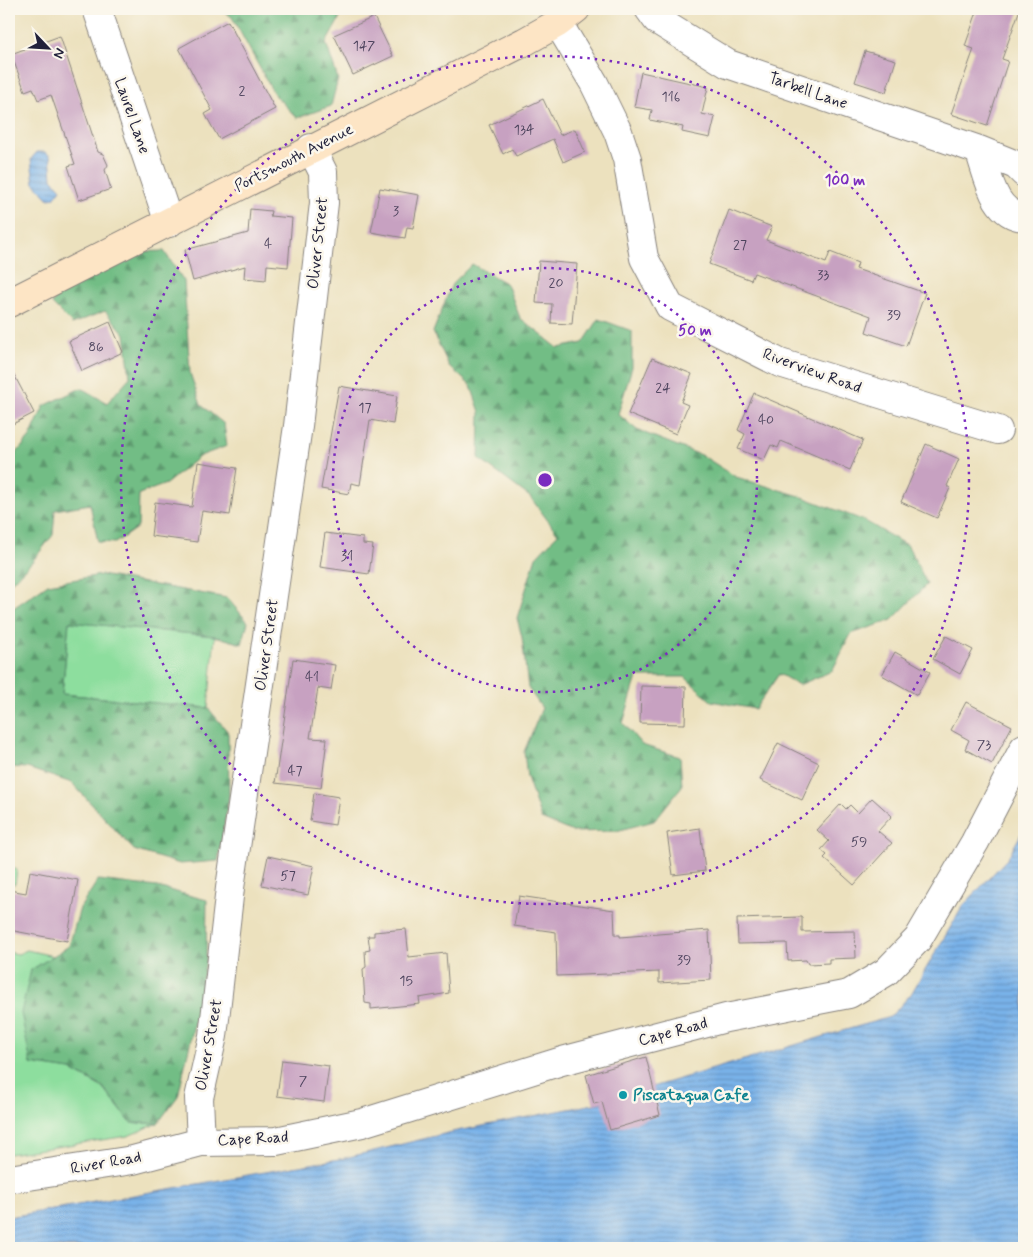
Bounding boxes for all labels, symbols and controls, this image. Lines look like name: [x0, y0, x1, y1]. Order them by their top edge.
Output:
north arrow: [22, 22, 72, 72]
house number: 147: [353, 37, 375, 55]
text: N: [49, 45, 69, 61]
street label: Tarbell Lane: [766, 68, 850, 114]
street label: Laurel Lane: [109, 75, 155, 157]
house number: 2: [239, 82, 246, 100]
house number: 116: [662, 88, 680, 106]
street label: Portsmouth Avenue: [231, 119, 357, 197]
house number: 134: [514, 121, 534, 139]
text: 100 m: [825, 171, 865, 191]
street label: Oliver Street: [303, 195, 333, 290]
house number: 3: [393, 202, 399, 220]
house number: 4: [264, 235, 272, 253]
house number: 27: [733, 236, 747, 254]
house number: 33: [817, 266, 829, 284]
house number: 20: [549, 274, 563, 292]
house number: 39: [887, 306, 901, 324]
text: 50 m: [678, 321, 712, 341]
house number: 86: [88, 338, 104, 356]
street label: Riverview Road: [760, 343, 864, 399]
house number: 24: [655, 379, 671, 397]
house number: 17: [358, 399, 372, 417]
house number: 40: [758, 411, 774, 429]
centre of rings: [536, 471, 554, 489]
house number: 31: [341, 547, 353, 565]
street label: Oliver Street: [250, 597, 284, 692]
house number: 41: [305, 668, 319, 686]
house number: 73: [977, 736, 991, 754]
house number: 47: [287, 762, 303, 780]
house number: 59: [851, 833, 867, 851]
house number: 57: [280, 867, 296, 885]
house number: 39: [677, 951, 691, 969]
house number: 15: [399, 972, 413, 990]
street label: Oliver Street: [191, 997, 227, 1092]
street label: Cape Road: [636, 1013, 710, 1051]
house number: 7: [299, 1072, 308, 1090]
place label: Piscataqua Cafe: [633, 1085, 749, 1106]
marker: Piscataqua Cafe: [617, 1089, 629, 1101]
street label: Cape Road: [217, 1127, 289, 1151]
street label: River Road: [69, 1146, 143, 1180]

